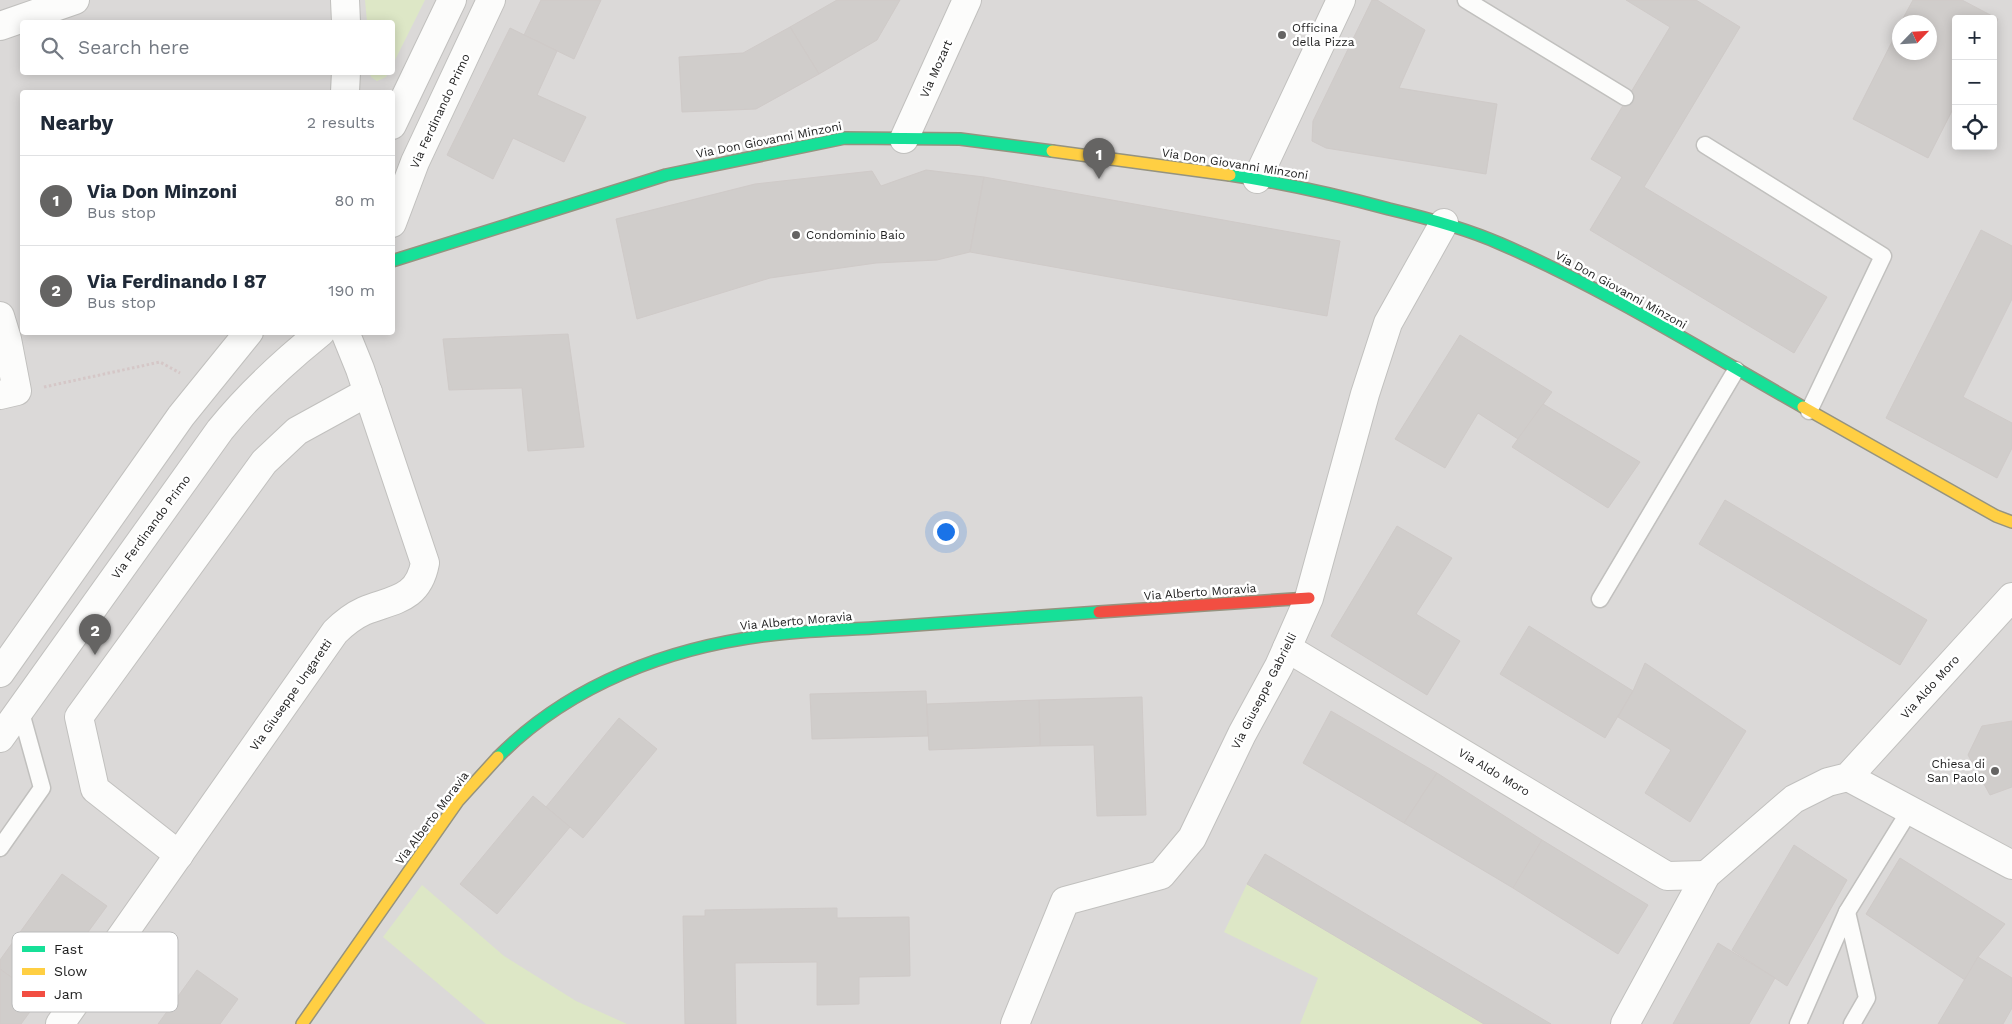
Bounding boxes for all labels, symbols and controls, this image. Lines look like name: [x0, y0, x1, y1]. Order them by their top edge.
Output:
north arrow: [1892, 15, 1937, 60]
map controls: [1952, 15, 1997, 150]
button: +: [1952, 15, 1997, 60]
search box: [20, 20, 395, 75]
place label: Officina della Pizza: [1292, 21, 1355, 49]
marker: Officina della Pizza: [1276, 29, 1288, 41]
icon: search: [38, 34, 66, 62]
text: Search here: [78, 36, 189, 59]
street label: Via Mozart: [917, 38, 955, 100]
street label: Via Ferdinando Primo: [407, 51, 473, 171]
button: −: [1952, 60, 1997, 105]
button: locate: [1952, 105, 1997, 150]
text: Nearby: [40, 110, 113, 135]
text: 2 results: [307, 113, 375, 132]
street label: Via Don Giovanni Minzoni: [695, 119, 843, 161]
pin: 1: [1083, 138, 1115, 179]
street label: Via Don Giovanni Minzoni: [1161, 146, 1309, 182]
text: Via Don Minzoni: [87, 180, 237, 203]
text: 1: [53, 191, 59, 210]
text: 80 m: [334, 191, 375, 210]
text: Bus stop: [87, 203, 156, 222]
place label: Condominio Baio: [806, 228, 905, 242]
marker: Condominio Baio: [790, 229, 802, 241]
street label: Via Don Giovanni Minzoni: [1553, 248, 1689, 332]
text: Via Ferdinando I 87: [87, 270, 267, 293]
text: 2: [51, 281, 61, 300]
text: 190 m: [328, 281, 375, 300]
text: Bus stop: [87, 293, 156, 312]
street label: Via Ferdinando Primo: [109, 472, 193, 582]
your location: [933, 519, 959, 545]
street label: Via Alberto Moravia: [1143, 581, 1257, 603]
street label: Via Alberto Moravia: [739, 609, 853, 633]
pin: 2: [79, 614, 111, 655]
street label: Via Giuseppe Gabrielli: [1229, 630, 1299, 752]
street label: Via Giuseppe Ungaretti: [247, 636, 335, 754]
street label: Via Aldo Moro: [1898, 652, 1962, 722]
street label: Via Aldo Moro: [1456, 745, 1532, 799]
place label: Chiesa di San Paolo: [1927, 757, 1985, 785]
marker: Chiesa di San Paolo: [1989, 765, 2001, 777]
street label: Via Alberto Moravia: [392, 769, 472, 867]
legend: [12, 932, 178, 1012]
text: Fast: [54, 941, 83, 957]
text: Slow: [54, 963, 87, 979]
text: Jam: [54, 986, 83, 1002]

